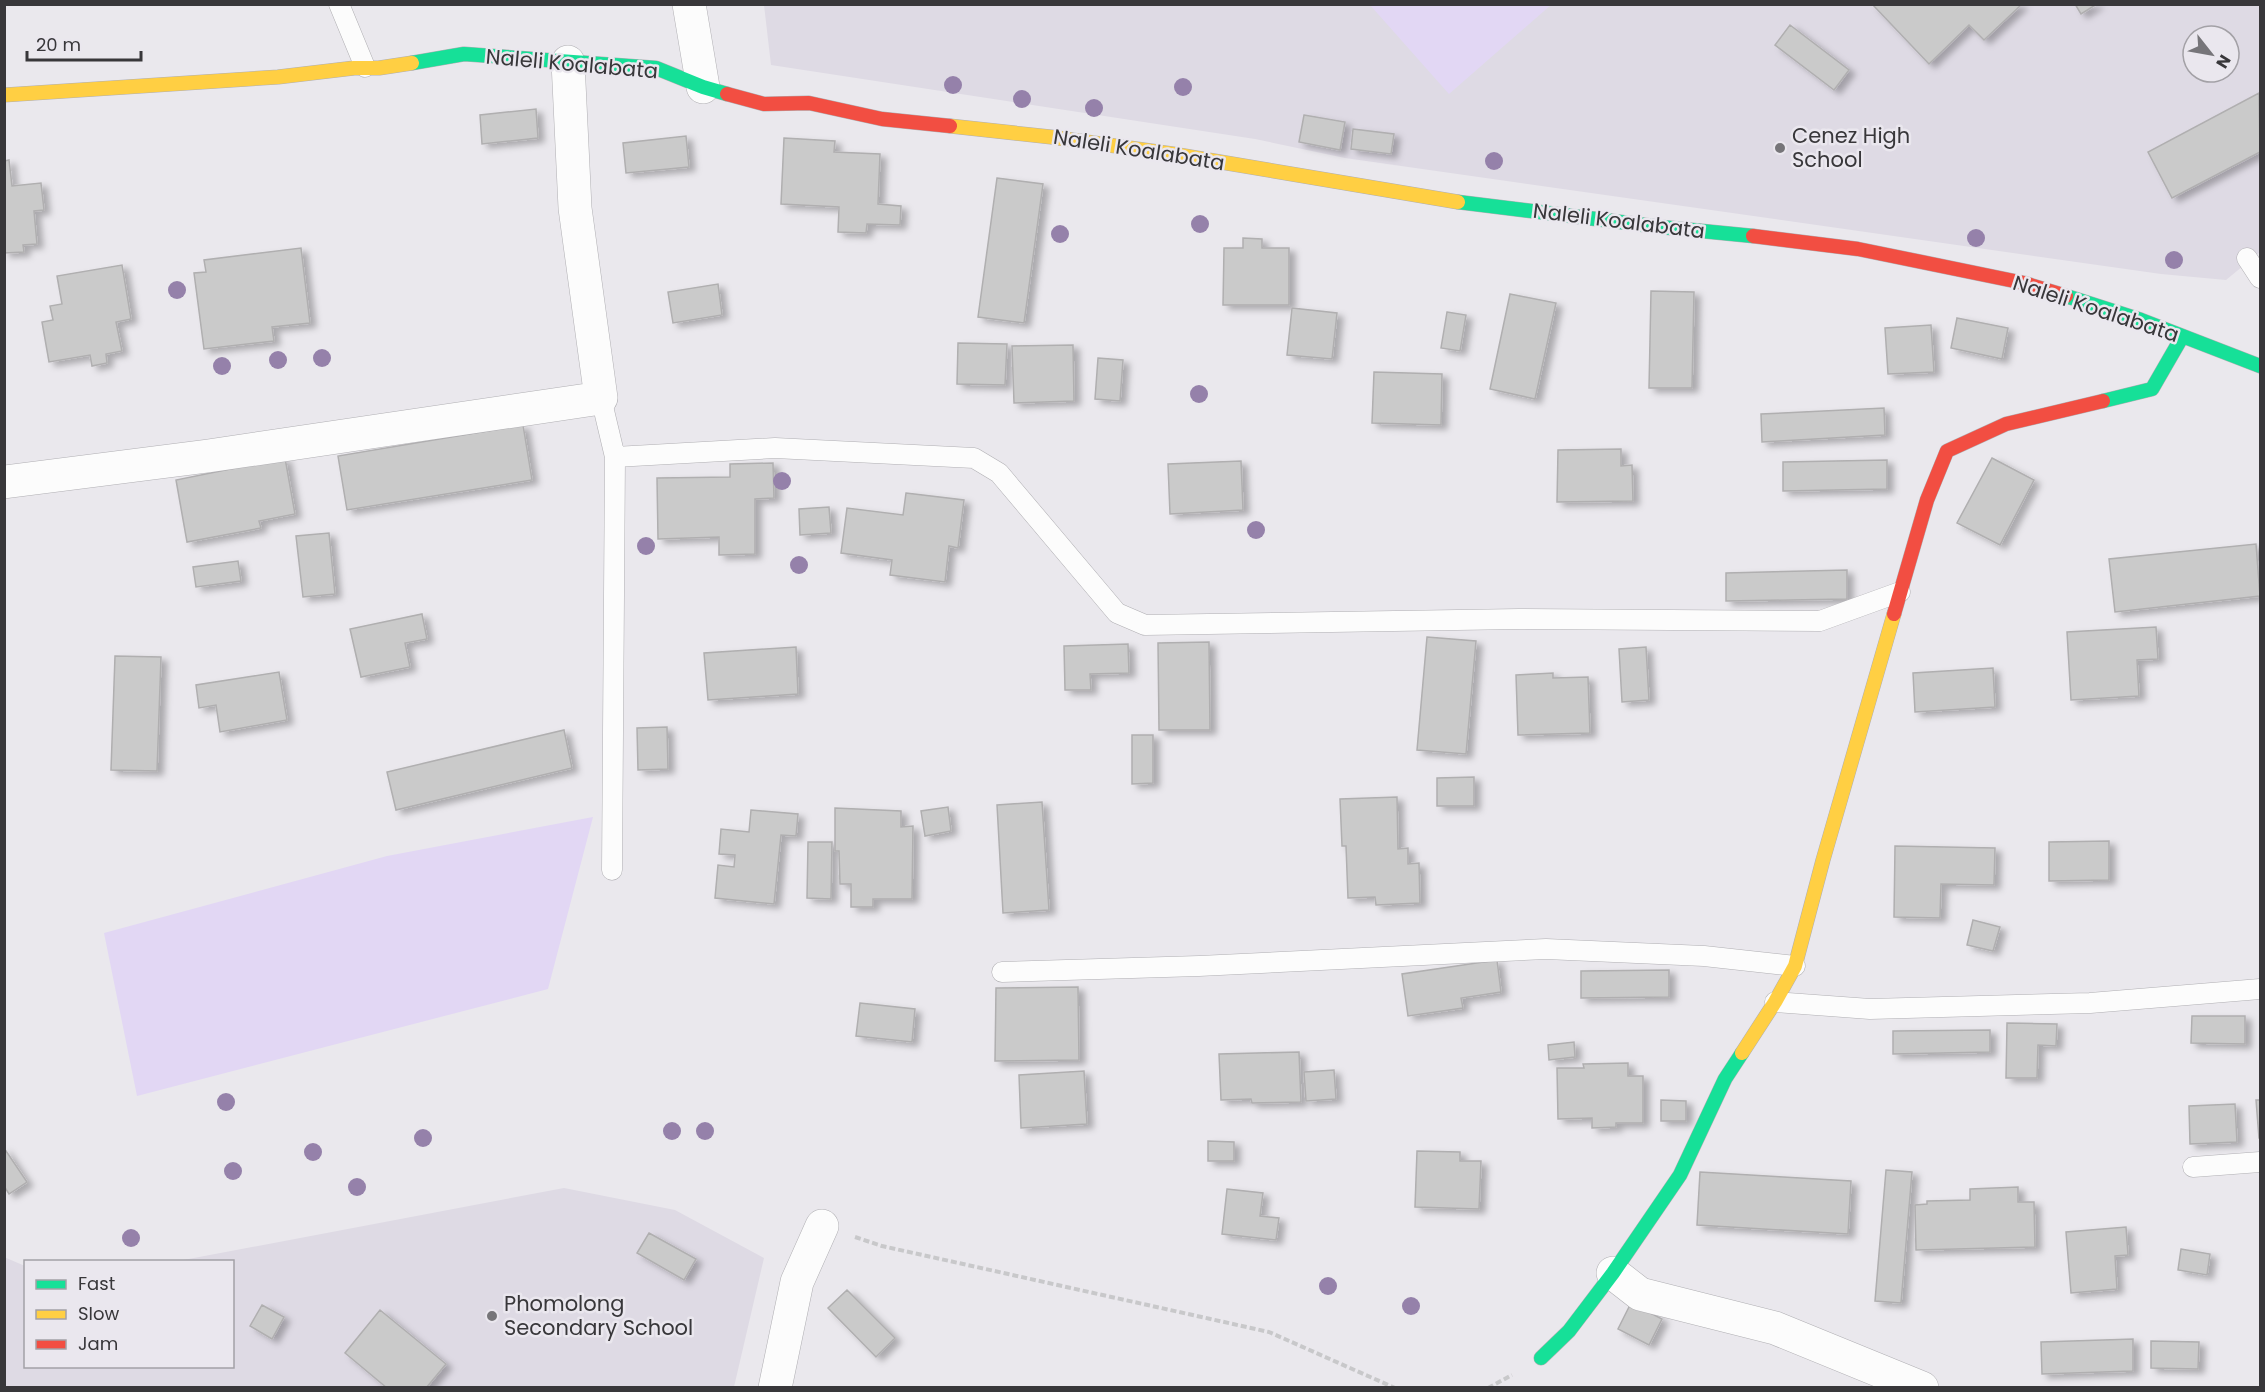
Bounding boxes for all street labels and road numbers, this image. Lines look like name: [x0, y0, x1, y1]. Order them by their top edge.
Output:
street label: Naleli Koalabata: [485, 42, 659, 85]
street label: Naleli Koalabata: [1051, 122, 1227, 177]
street label: Naleli Koalabata: [1531, 196, 1707, 245]
street label: Naleli Koalabata: [2009, 268, 2183, 349]

